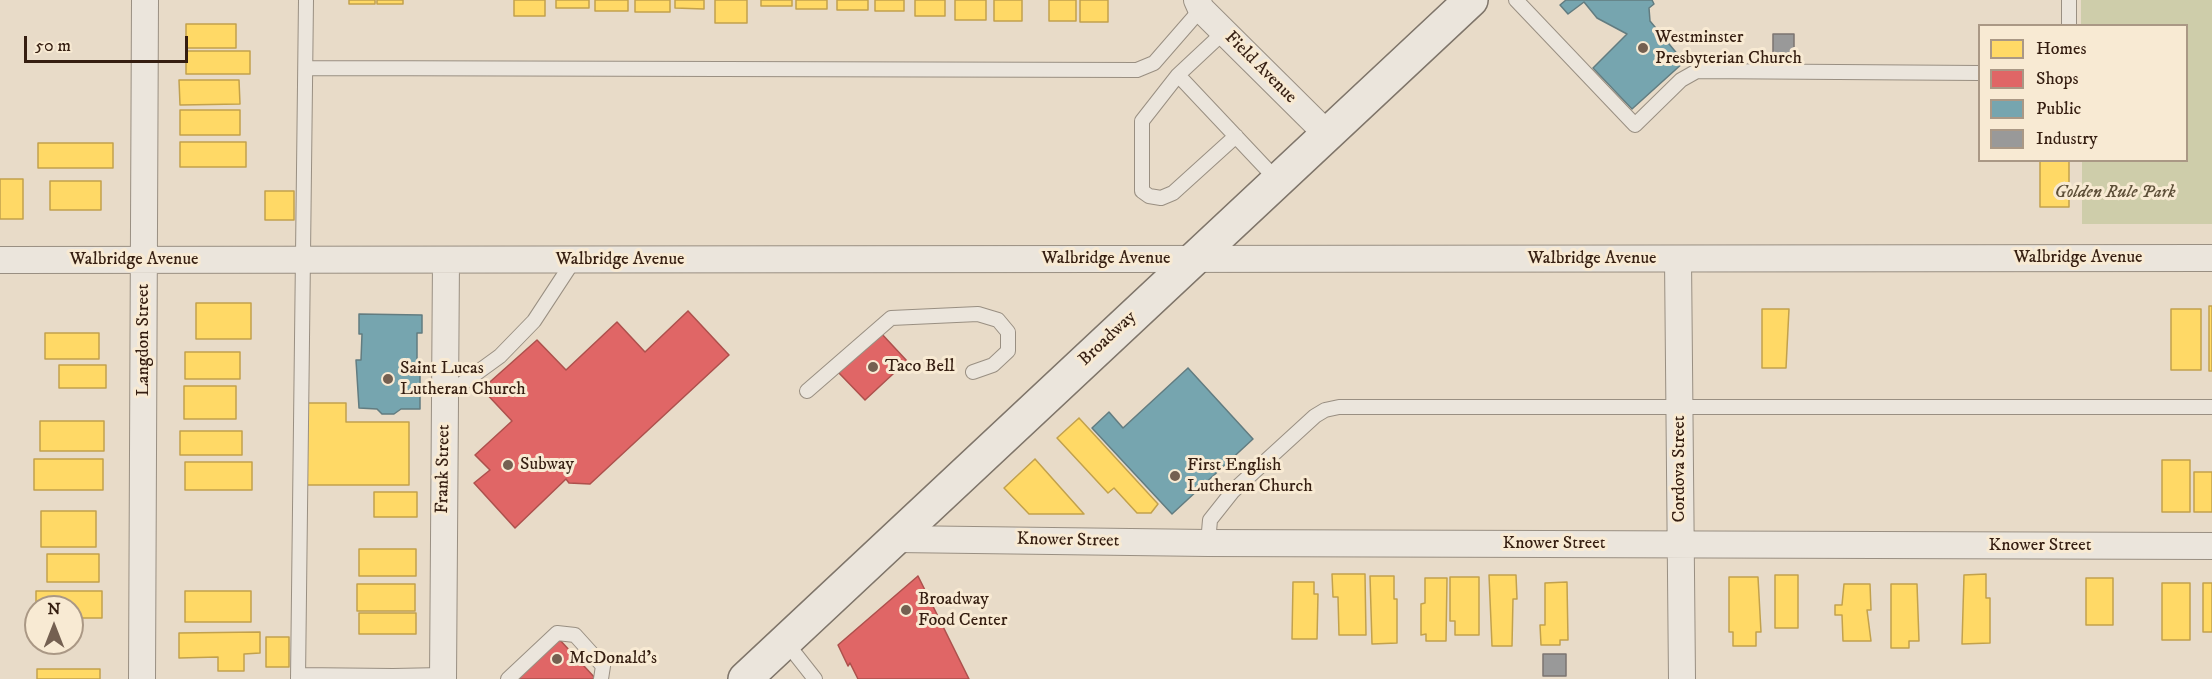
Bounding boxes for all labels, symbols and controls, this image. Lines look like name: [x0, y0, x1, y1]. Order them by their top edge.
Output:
scale bar: [27, 24, 190, 62]
legend: [1978, 24, 2188, 162]
street label: Field Avenue: [1219, 27, 1301, 109]
place label: Westminster Presbyterian Church: [1655, 27, 1802, 70]
text: 50 m: [35, 35, 71, 57]
text: Homes: [2036, 38, 2087, 60]
marker: Westminster Presbyterian Church: [1636, 41, 1650, 55]
text: Shops: [2036, 68, 2079, 90]
text: Public: [2036, 98, 2081, 120]
text: Industry: [2036, 128, 2097, 150]
park label: Golden Rule Park: [2054, 182, 2176, 204]
street label: Walbridge Avenue: [2013, 247, 2143, 269]
street label: Walbridge Avenue: [1041, 248, 1171, 270]
street label: Walbridge Avenue: [1527, 248, 1657, 270]
street label: Walbridge Avenue: [69, 249, 199, 271]
street label: Walbridge Avenue: [555, 249, 685, 271]
street label: Langdon Street: [133, 284, 155, 396]
street label: Broadway: [1075, 307, 1141, 371]
place label: Taco Bell: [885, 356, 955, 378]
place label: Saint Lucas Lutheran Church: [400, 358, 526, 400]
marker: Taco Bell: [866, 360, 880, 374]
marker: Saint Lucas Lutheran Church: [381, 372, 395, 386]
street label: Cordova Street: [1669, 415, 1691, 523]
street label: Frank Street: [432, 424, 456, 514]
place label: Subway: [520, 454, 574, 476]
place label: First English Lutheran Church: [1187, 455, 1313, 498]
marker: Subway: [501, 458, 515, 472]
marker: First English Lutheran Church: [1168, 469, 1182, 483]
street label: Knower Street: [1016, 529, 1120, 553]
street label: Knower Street: [1503, 533, 1605, 555]
street label: Knower Street: [1989, 535, 2091, 557]
place label: Broadway Food Center: [918, 589, 1007, 632]
north arrow: [24, 595, 84, 655]
text: N: [47, 599, 61, 619]
marker: Broadway Food Center: [899, 603, 913, 617]
place label: McDonald's: [569, 648, 657, 670]
marker: McDonald's: [550, 652, 564, 666]

